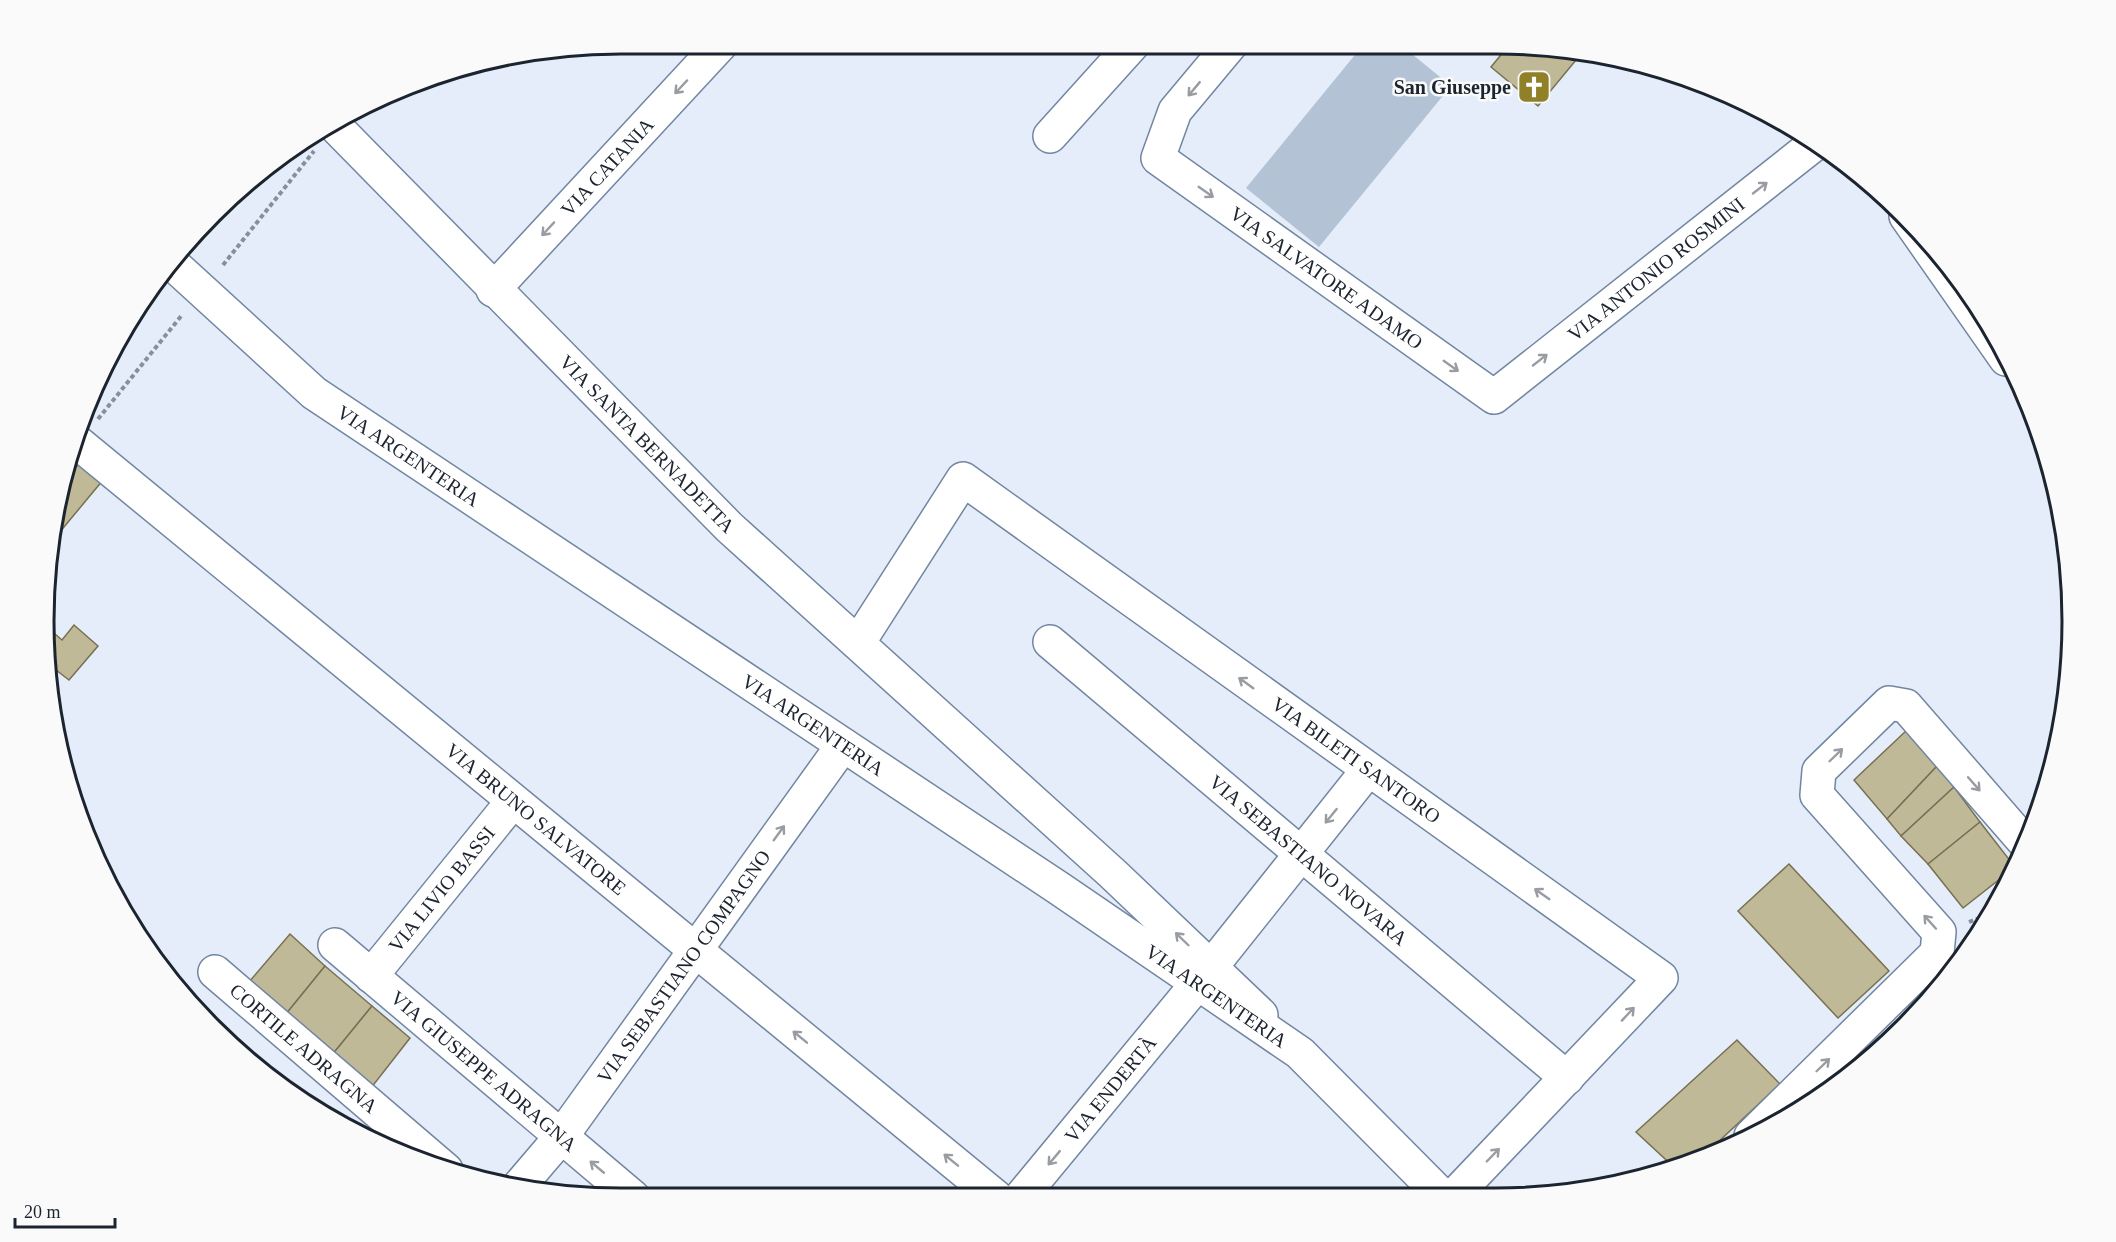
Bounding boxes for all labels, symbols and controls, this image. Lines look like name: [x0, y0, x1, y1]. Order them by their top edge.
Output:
church icon: San Giuseppe: [1516, 69, 1552, 105]
place label: San Giuseppe: [1394, 76, 1511, 99]
one-way arrow: [674, 79, 688, 94]
one-way arrow: [1187, 81, 1200, 97]
street label: VIA CATANIA: [556, 113, 658, 220]
one-way arrow: [1751, 181, 1767, 194]
one-way arrow: [1198, 186, 1214, 198]
street label: VIA ANTONIO ROSMINI: [1563, 193, 1749, 346]
street label: VIA SALVATORE ADAMO: [1226, 202, 1427, 354]
one-way arrow: [541, 222, 556, 237]
street label: VIA SANTA BERNADETTA: [555, 350, 740, 538]
one-way arrow: [1532, 354, 1548, 367]
one-way arrow: [1442, 359, 1458, 372]
street label: VIA ARGENTERIA: [333, 401, 484, 511]
street label: VIA ARGENTERIA: [738, 670, 889, 780]
one-way arrow: [1239, 677, 1255, 689]
street label: VIA BILETI SANTORO: [1268, 692, 1445, 828]
street label: VIA BRUNO SALVATORE: [441, 739, 630, 899]
one-way arrow: [1828, 748, 1843, 763]
street label: VIA SEBASTIANO NOVARA: [1205, 770, 1412, 950]
one-way arrow: [1967, 776, 1981, 791]
one-way arrow: [1325, 808, 1338, 824]
street label: VIA LIVIO BASSI: [384, 822, 499, 956]
one-way arrow: [773, 825, 785, 841]
street label: VIA SEBASTIANO COMPAGNO: [592, 846, 775, 1087]
one-way arrow: [1534, 887, 1550, 900]
one-way arrow: [1923, 915, 1937, 930]
one-way arrow: [1175, 933, 1190, 947]
street label: VIA ARGENTERIA: [1142, 940, 1292, 1052]
street label: CORTILE ADRAGNA: [226, 979, 382, 1118]
street label: VIA GIUSEPPE ADRAGNA: [386, 986, 582, 1156]
one-way arrow: [1620, 1006, 1635, 1021]
one-way arrow: [792, 1030, 808, 1043]
street label: VIA ENDERTÀ: [1060, 1031, 1161, 1147]
one-way arrow: [1815, 1058, 1830, 1073]
one-way arrow: [1486, 1148, 1500, 1163]
one-way arrow: [1047, 1150, 1060, 1166]
one-way arrow: [943, 1154, 959, 1167]
one-way arrow: [590, 1160, 605, 1174]
scale bar: [15, 1191, 116, 1229]
text: 20 m: [24, 1202, 61, 1222]

